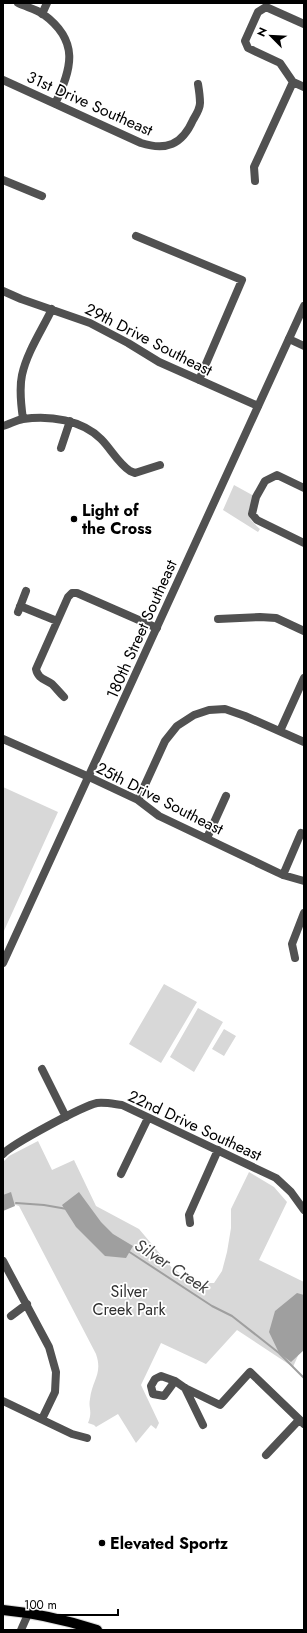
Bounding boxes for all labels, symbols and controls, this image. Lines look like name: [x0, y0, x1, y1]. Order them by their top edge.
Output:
north arrow: [251, 16, 291, 56]
text: N: [253, 25, 271, 39]
street label: 31st Drive Southeast: [23, 65, 157, 142]
street label: 29th Drive Southeast: [81, 297, 217, 382]
place label: Light of the Cross: [82, 499, 152, 540]
marker: Light of the Cross: [69, 514, 79, 524]
street label: 180th Street Southeast: [100, 556, 183, 702]
street label: 25th Drive Southeast: [92, 756, 227, 841]
street label: 22nd Drive Southeast: [124, 1084, 266, 1167]
water label: Silver Creek: [130, 1233, 215, 1299]
park label: Silver Creek Park: [92, 1280, 166, 1321]
place label: Elevated Sportz: [110, 1532, 229, 1555]
marker: Elevated Sportz: [97, 1538, 107, 1548]
scale bar: [18, 1591, 118, 1617]
text: 100 m: [24, 1596, 57, 1614]

